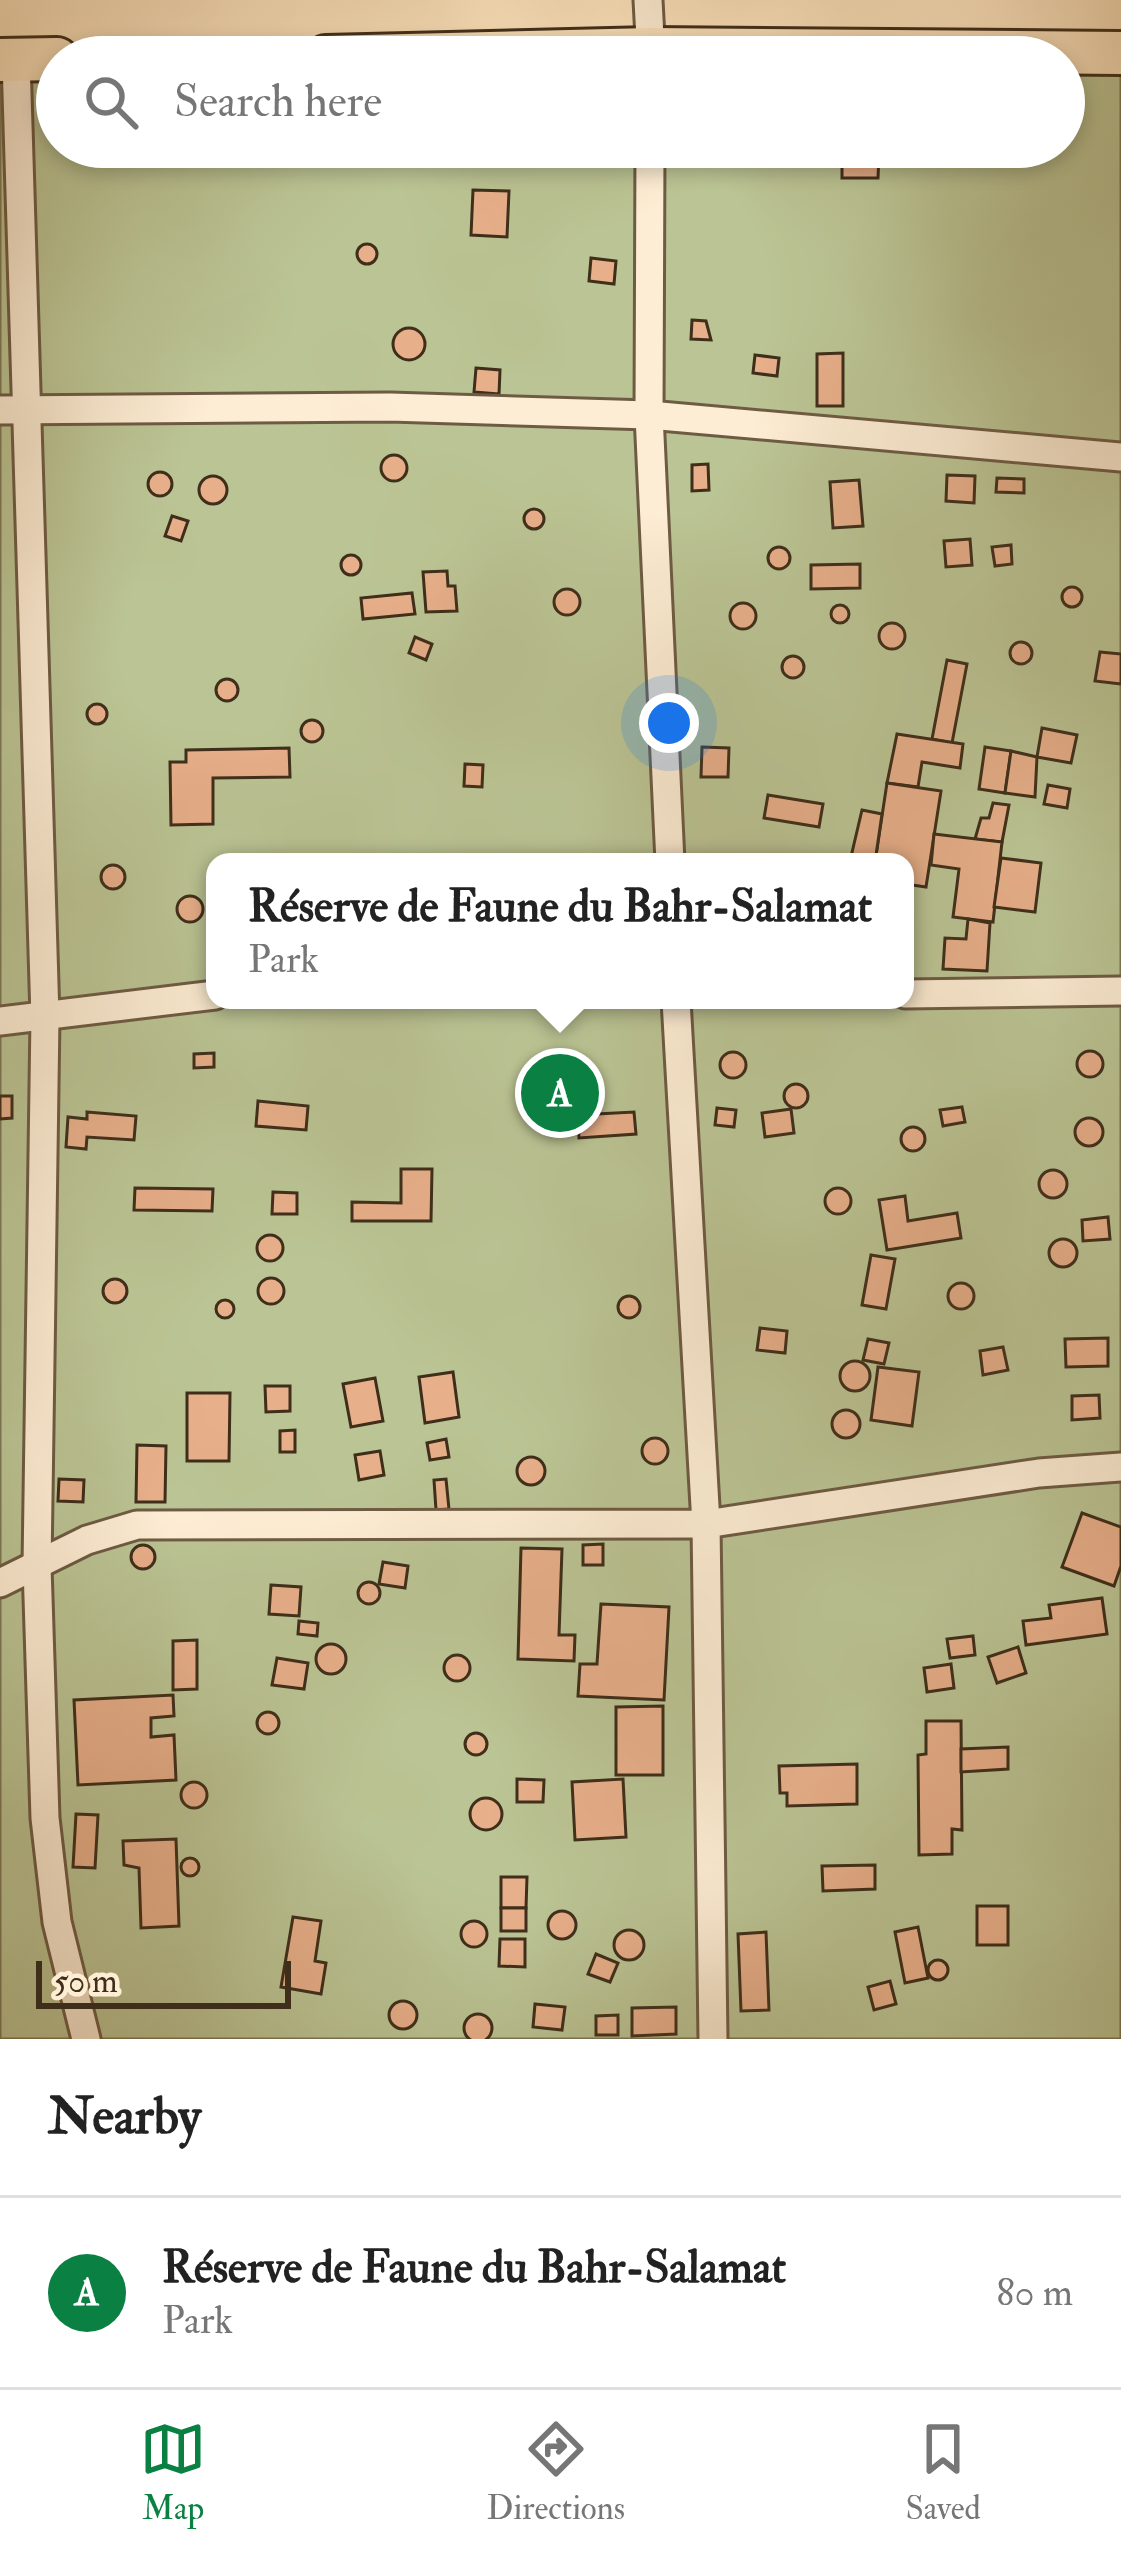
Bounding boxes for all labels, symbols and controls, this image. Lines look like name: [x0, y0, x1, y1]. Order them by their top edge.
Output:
search box: [36, 36, 1085, 168]
icon: search: [78, 69, 144, 135]
text: Search here: [174, 74, 382, 130]
your location: [639, 693, 699, 753]
popup: [206, 853, 914, 1009]
text: Réserve de Faune du Bahr-Salamat: [248, 879, 872, 935]
text: Park: [248, 935, 319, 984]
pin: A: [521, 1048, 599, 1138]
scale bar: [36, 1955, 291, 2008]
text: 50 m: [54, 1961, 118, 2002]
text: Nearby: [48, 2085, 201, 2149]
text: Réserve de Faune du Bahr-Salamat: [162, 2240, 786, 2296]
text: A: [75, 2268, 99, 2317]
text: 80 m: [996, 2268, 1073, 2317]
text: Park: [162, 2296, 233, 2345]
tab: Map: [140, 2416, 206, 2529]
tab: Directions: [487, 2416, 625, 2529]
tab: Saved: [905, 2416, 981, 2529]

